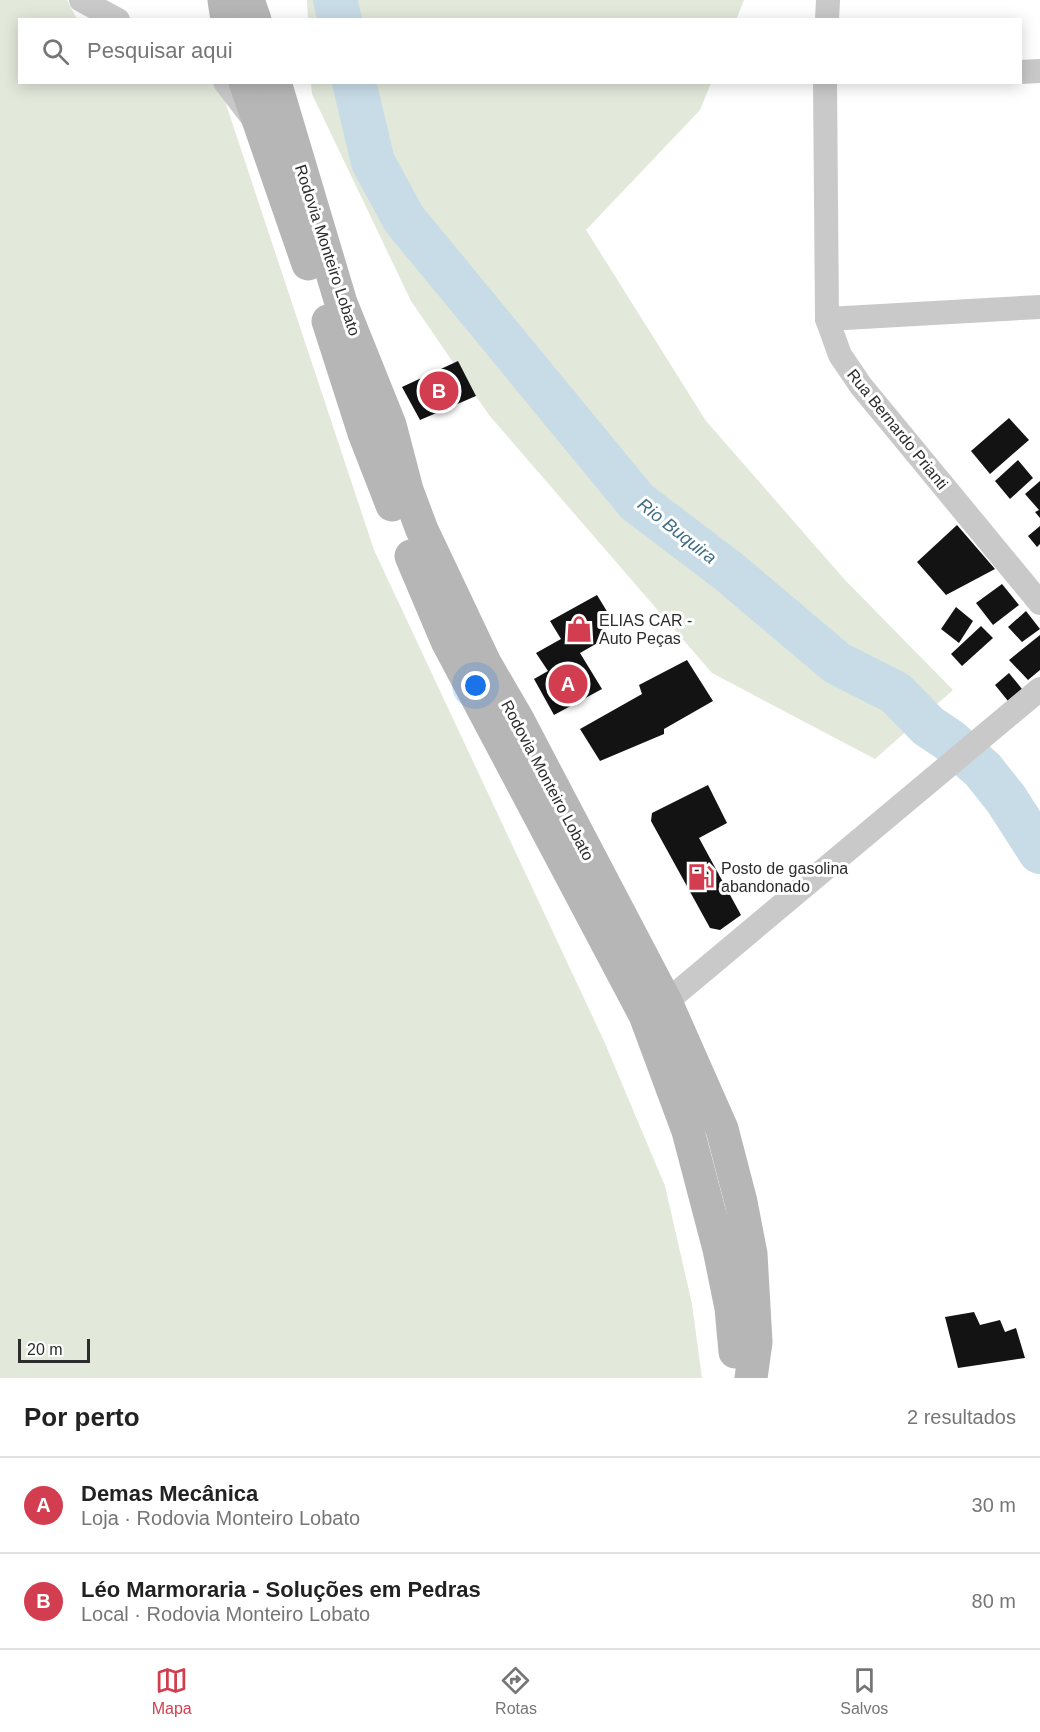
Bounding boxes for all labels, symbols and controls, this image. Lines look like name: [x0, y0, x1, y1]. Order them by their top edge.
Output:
search box: [18, 18, 1022, 84]
icon: search: [39, 35, 72, 68]
text: Pesquisar aqui: [87, 38, 233, 63]
street label: Rodovia Monteiro Lobato: [292, 163, 363, 338]
street label: Rua Bernardo Prianti: [844, 366, 951, 493]
pin: B: [420, 368, 458, 414]
water label: Rio Buquira: [634, 494, 720, 568]
place label: ELIAS CAR - Auto Peças: [599, 612, 692, 647]
shop icon: ELIAS CAR - Auto Peças: [564, 614, 594, 644]
pin: A: [548, 662, 588, 706]
your location: [461, 671, 490, 700]
street label: Rodovia Monteiro Lobato: [498, 697, 597, 863]
place label: Posto de gasolina abandonado: [721, 860, 848, 895]
fuel station icon: Posto de gasolina abandonado: [686, 862, 716, 892]
scale bar: [18, 1336, 90, 1364]
text: 20 m: [27, 1341, 63, 1358]
text: Por perto: [24, 1402, 140, 1432]
text: 2 resultados: [907, 1406, 1016, 1428]
text: Demas Mecânica: [81, 1481, 258, 1506]
text: A: [36, 1494, 51, 1516]
text: 30 m: [972, 1494, 1016, 1516]
text: Loja · Rodovia Monteiro Lobato: [81, 1507, 360, 1529]
text: Léo Marmoraria - Soluções em Pedras: [81, 1577, 481, 1602]
text: B: [36, 1590, 51, 1612]
text: 80 m: [972, 1590, 1016, 1612]
text: Local · Rodovia Monteiro Lobato: [81, 1603, 370, 1625]
tab: Mapa: [152, 1664, 192, 1718]
tab: Rotas: [495, 1664, 537, 1718]
tab: Salvos: [840, 1664, 888, 1718]

